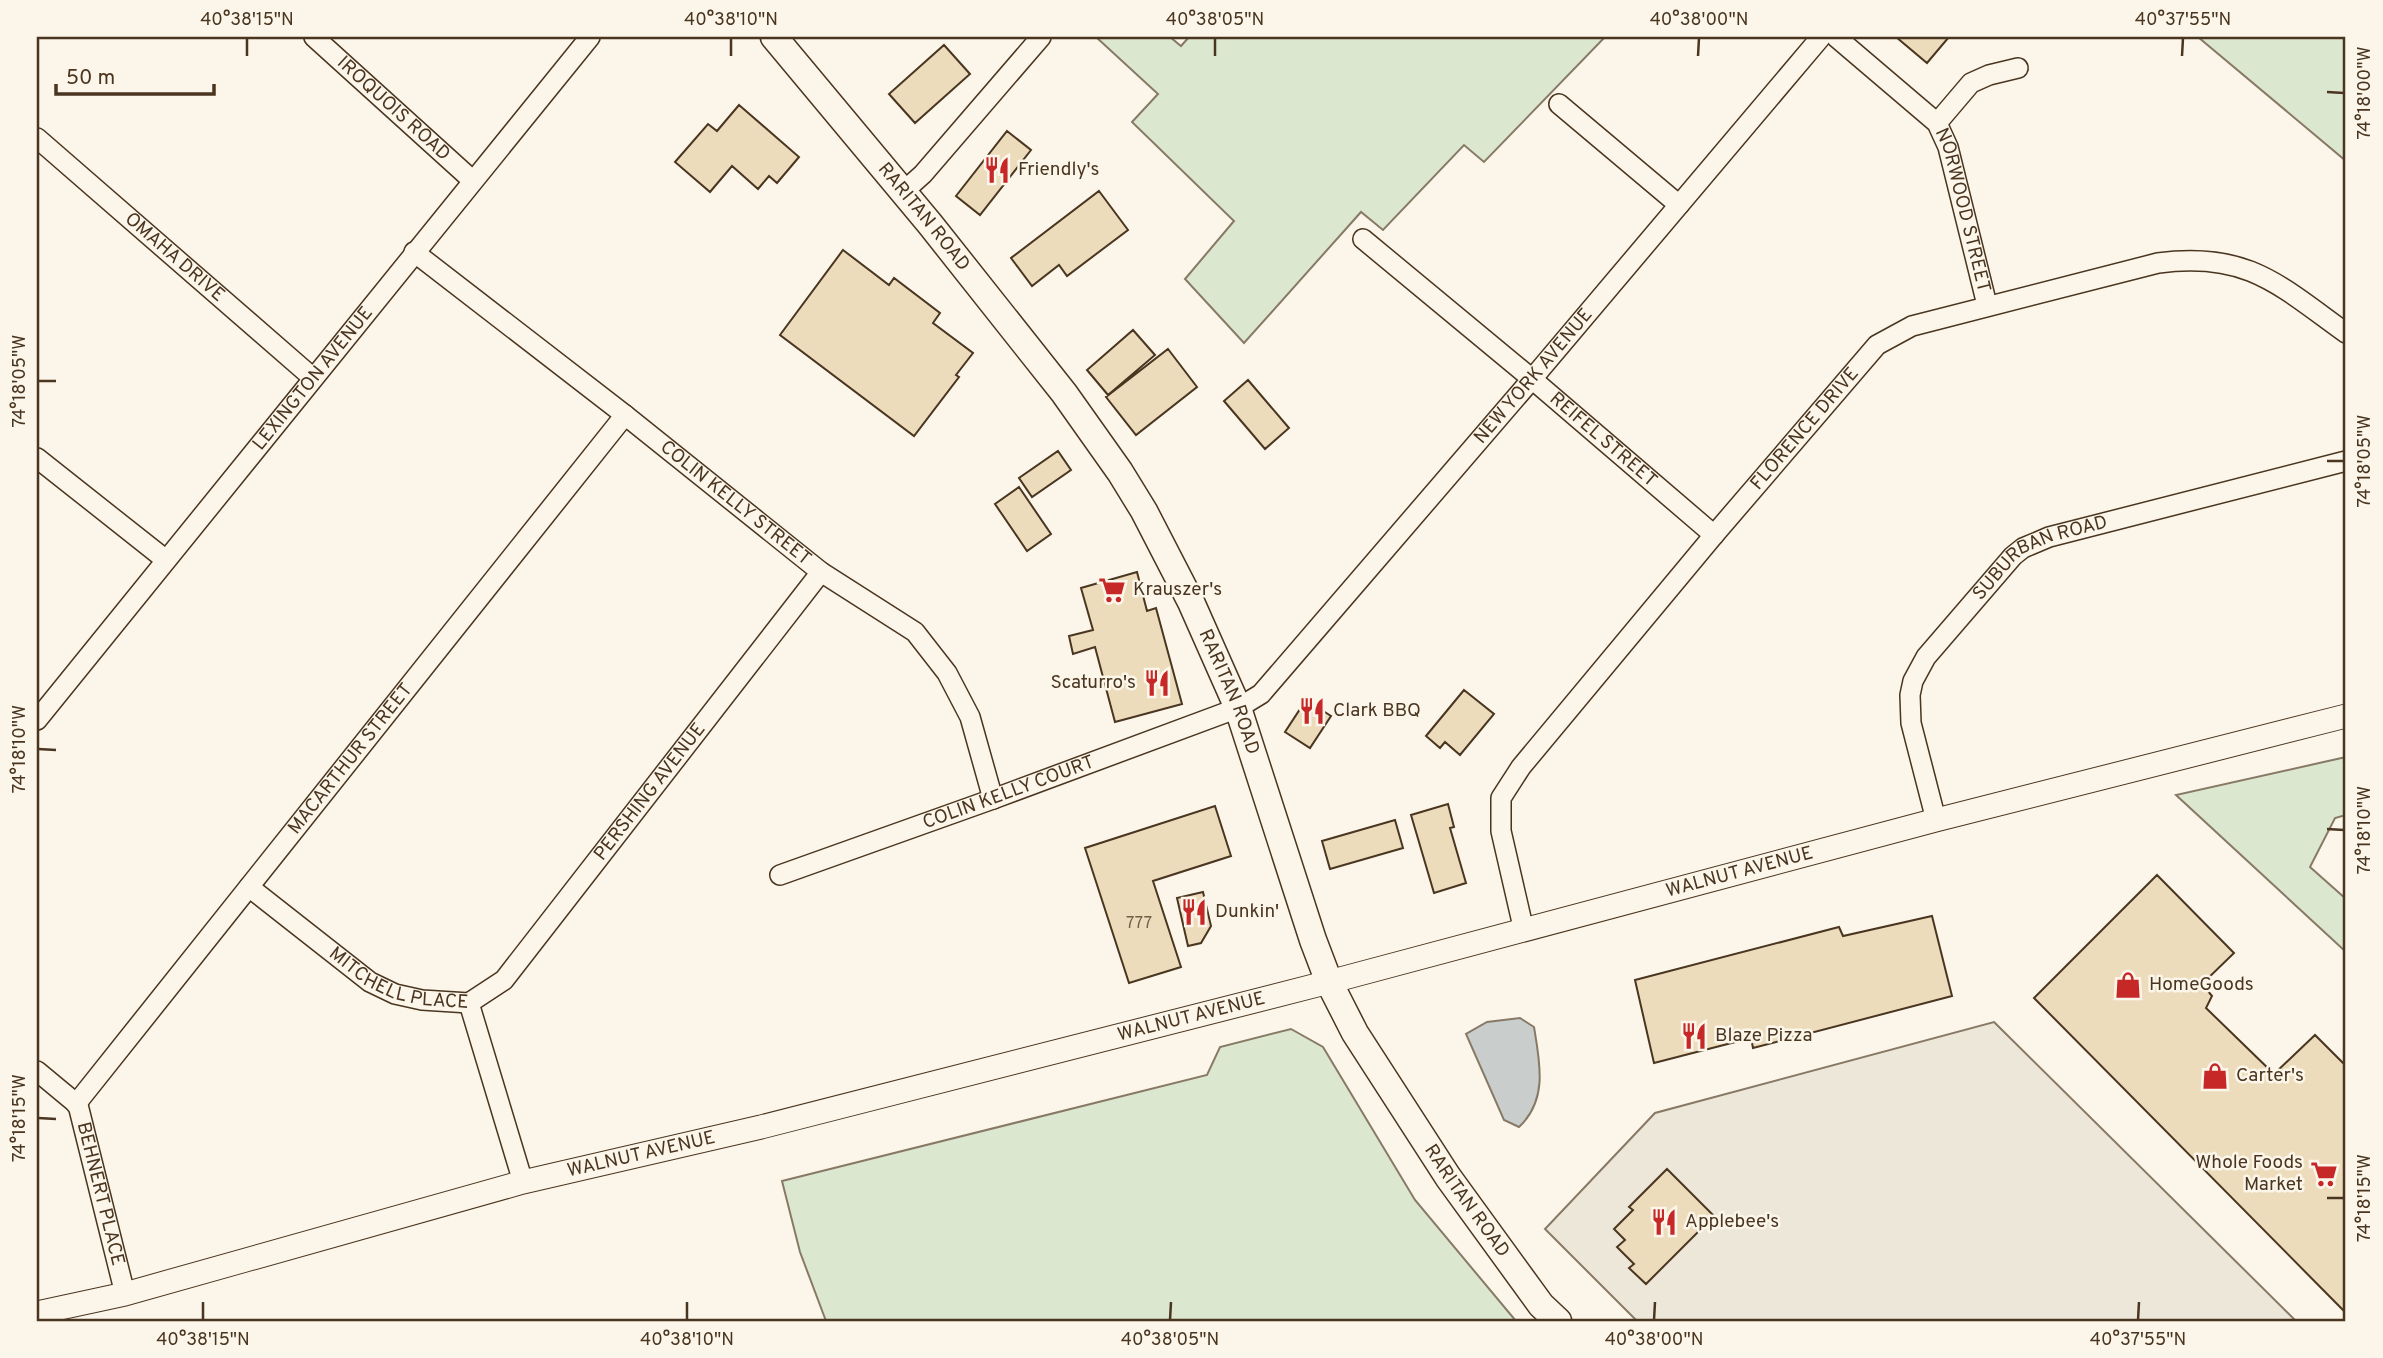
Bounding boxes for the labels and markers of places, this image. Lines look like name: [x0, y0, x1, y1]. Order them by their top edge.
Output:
restaurant icon: Friendly's: [982, 155, 1012, 185]
place label: Friendly's: [1018, 158, 1099, 182]
supermarket icon: Krauszer's: [1097, 575, 1127, 605]
place label: Krauszer's: [1133, 578, 1222, 602]
restaurant icon: Scaturro's: [1142, 668, 1172, 698]
place label: Scaturro's: [1051, 671, 1136, 695]
restaurant icon: Clark BBQ: [1297, 696, 1327, 726]
place label: Clark BBQ: [1333, 699, 1421, 723]
restaurant icon: Dunkin': [1179, 897, 1209, 927]
place label: Dunkin': [1215, 900, 1279, 924]
shop icon: HomeGoods: [2113, 970, 2143, 1000]
place label: HomeGoods: [2149, 973, 2254, 997]
restaurant icon: Blaze Pizza: [1679, 1021, 1709, 1051]
place label: Blaze Pizza: [1715, 1024, 1813, 1048]
shop icon: Carter's: [2200, 1061, 2230, 1091]
place label: Carter's: [2236, 1064, 2304, 1088]
place label: Whole Foods Market: [2195, 1151, 2303, 1197]
supermarket icon: Whole Foods Market: [2309, 1159, 2339, 1189]
restaurant icon: Applebee's: [1649, 1207, 1679, 1237]
place label: Applebee's: [1685, 1210, 1779, 1234]

